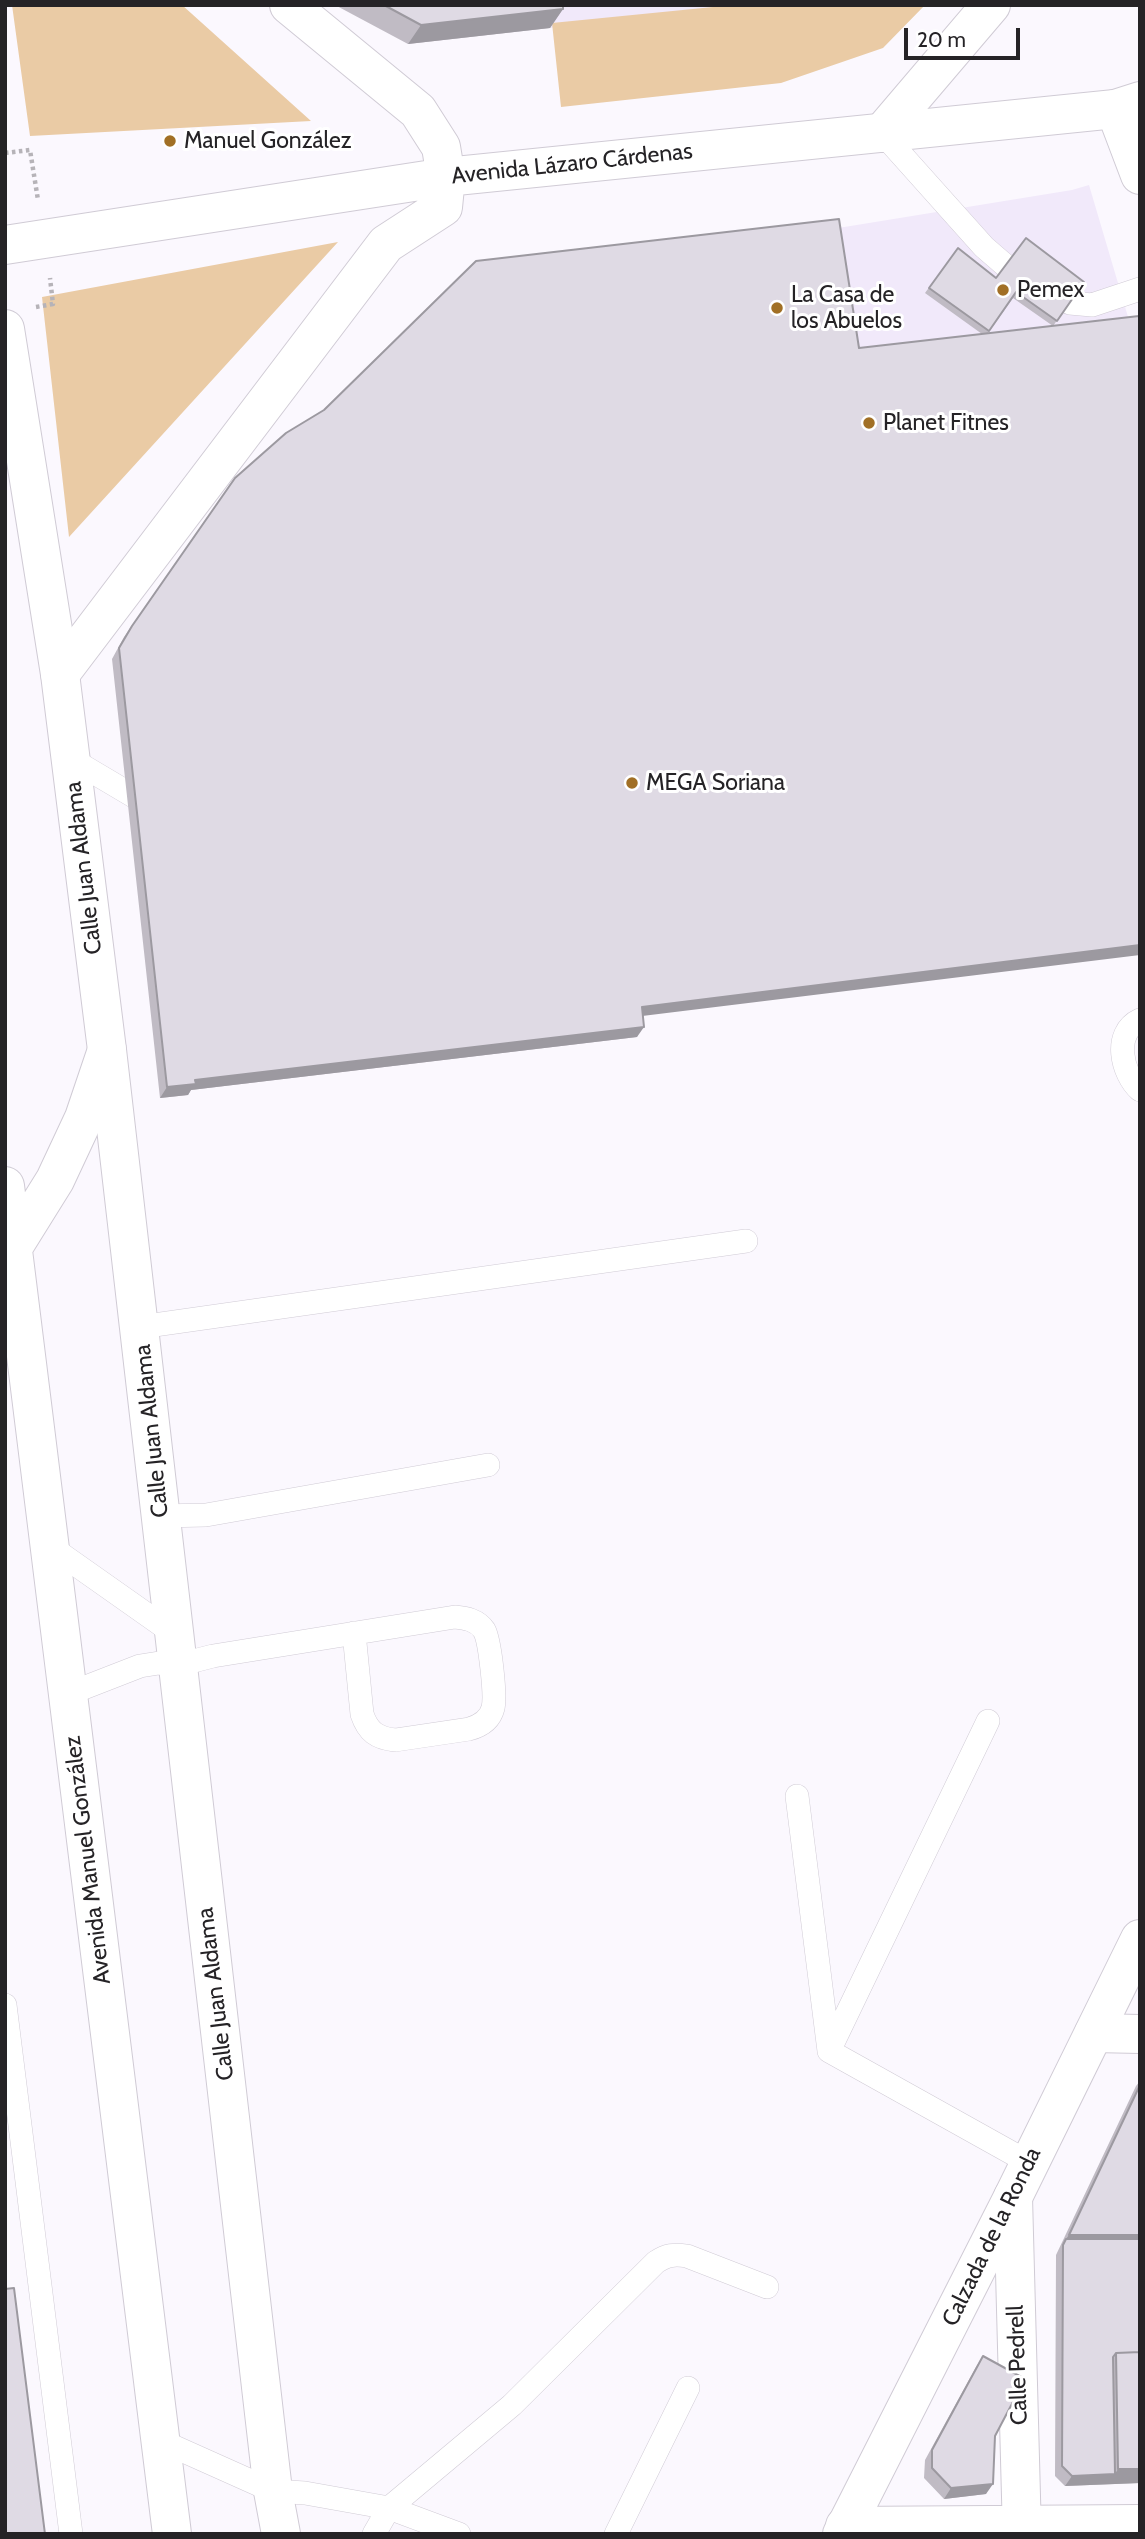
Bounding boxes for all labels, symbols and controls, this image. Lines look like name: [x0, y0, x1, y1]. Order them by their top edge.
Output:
scale bar: [907, 14, 1023, 58]
text: 20 m: [917, 27, 966, 52]
place label: Manuel González: [184, 127, 352, 155]
marker: Manuel González: [162, 133, 178, 149]
street label: Avenida Lázaro Cárdenas: [450, 138, 694, 190]
place label: Pemex: [1017, 276, 1084, 304]
place label: La Casa de los Abuelos: [791, 281, 902, 335]
marker: Pemex: [995, 282, 1011, 298]
marker: La Casa de los Abuelos: [769, 300, 785, 316]
place label: Planet Fitnes: [883, 409, 1009, 437]
marker: Planet Fitnes: [861, 415, 877, 431]
place label: MEGA Soriana: [646, 769, 785, 797]
marker: MEGA Soriana: [624, 775, 640, 791]
street label: Calle Juan Aldama: [60, 780, 108, 956]
street label: Calle Juan Aldama: [129, 1343, 175, 1519]
street label: Avenida Manuel González: [59, 1734, 117, 1986]
street label: Calle Juan Aldama: [192, 1906, 240, 2082]
street label: Calzada de la Ronda: [937, 2143, 1047, 2331]
street label: Calle Pedrell: [1002, 2305, 1034, 2425]

